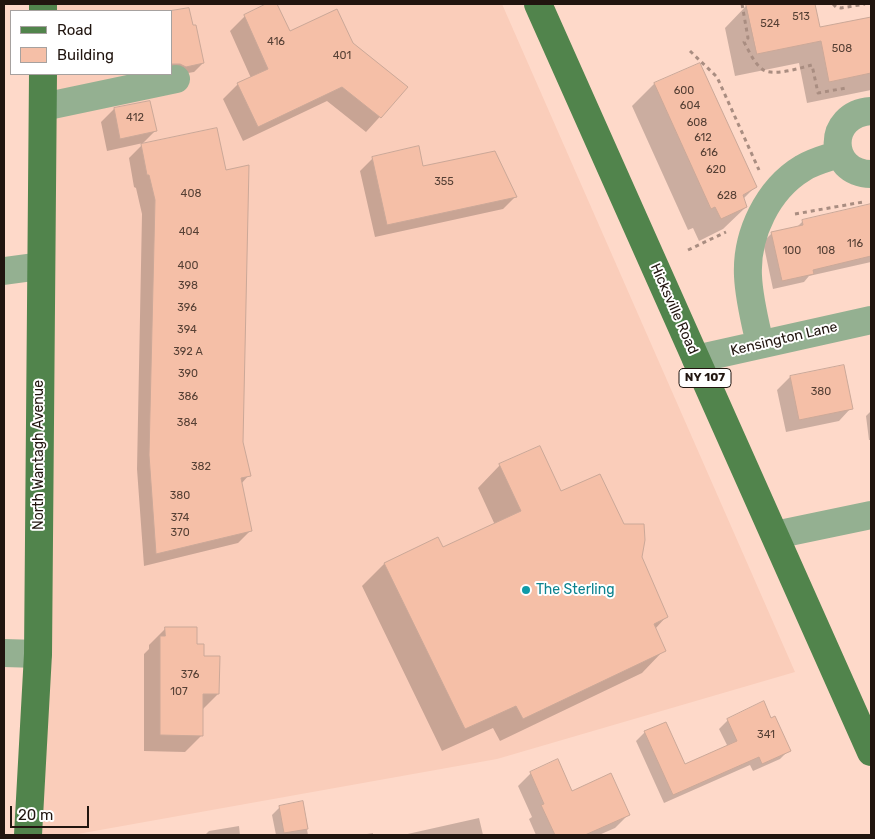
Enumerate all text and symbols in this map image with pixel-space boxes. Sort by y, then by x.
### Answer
legend [10,10,172,75]
house number: 513 [792,10,810,24]
house number: 524 [760,17,780,31]
text: Road [57,21,93,39]
house number: 416 [267,35,285,49]
house number: 508 [832,42,852,56]
text: Building [57,46,114,64]
house number: 401 [333,49,351,63]
house number: 600 [674,84,694,98]
house number: 604 [680,99,700,113]
house number: 412 [126,111,144,125]
house number: 608 [687,116,707,130]
house number: 612 [694,131,712,145]
house number: 616 [700,146,718,160]
house number: 620 [706,163,726,177]
house number: 355 [434,175,454,189]
house number: 408 [181,187,201,201]
house number: 628 [717,189,737,203]
house number: 404 [179,225,199,239]
house number: 116 [847,237,863,251]
house number: 100 [783,244,801,258]
house number: 108 [817,244,835,258]
house number: 400 [178,259,198,273]
street label: Hicksville Road [647,261,701,357]
house number: 398 [178,279,198,293]
house number: 396 [177,301,197,315]
street label: Kensington Lane [729,319,839,359]
house number: 394 [177,323,197,337]
house number: 392 A [173,345,203,359]
house number: 390 [178,367,198,381]
road number: NY 107 [679,368,731,388]
street label: North Wantagh Avenue [31,380,47,530]
house number: 380 [811,385,831,399]
house number: 386 [178,390,198,404]
house number: 384 [177,416,197,430]
house number: 382 [191,460,211,474]
house number: 380 [170,489,190,503]
house number: 374 [171,511,189,525]
house number: 370 [170,526,190,540]
place label: The Sterling [536,582,615,598]
marker: The Sterling [520,584,532,596]
house number: 376 [181,668,199,682]
house number: 107 [170,685,188,699]
house number: 341 [757,728,775,742]
scale bar [12,796,91,828]
text: 20 m [18,806,53,824]

